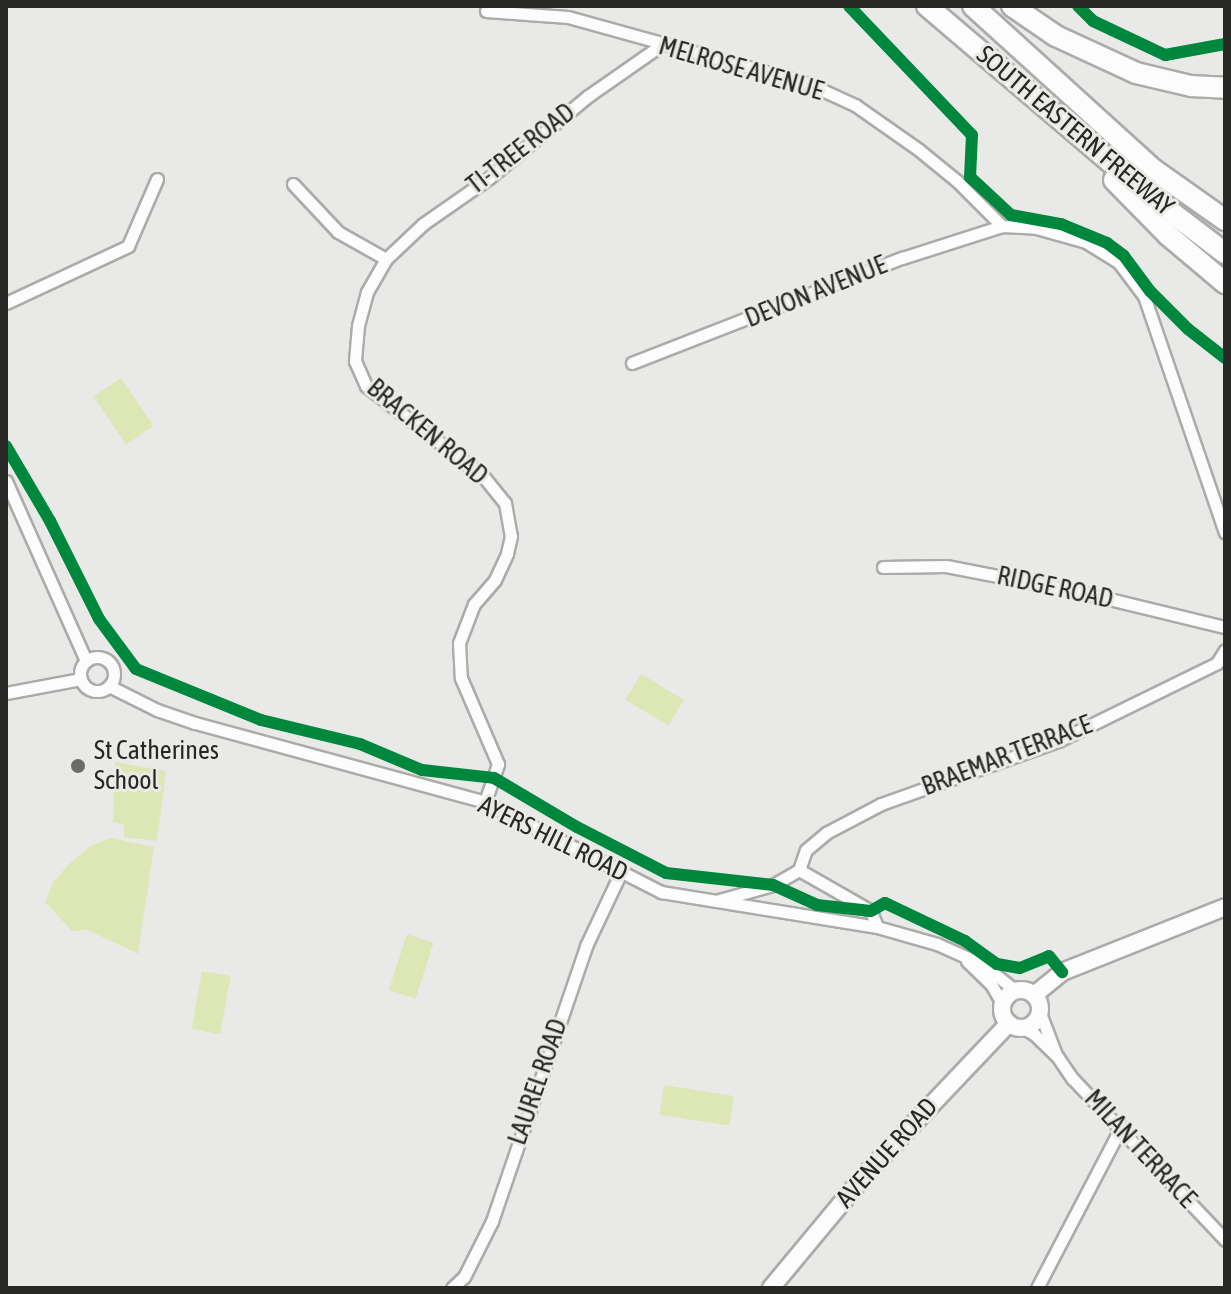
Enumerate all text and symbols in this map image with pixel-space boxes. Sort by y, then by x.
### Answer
street label: MELROSE AVENUE [655,31,827,107]
street label: SOUTH EASTERN FREEWAY [970,39,1180,223]
street label: TI-TREE ROAD [461,97,581,201]
street label: DEVON AVENUE [741,249,891,335]
street label: BRACKEN ROAD [360,373,494,491]
street label: RIDGE ROAD [994,560,1116,616]
street label: BRAEMAR TERRACE [917,709,1097,803]
place label: St Catherines School [94,735,219,796]
marker: St Catherines School [69,757,87,775]
street label: AYERS HILL ROAD [473,789,633,889]
street label: LAUREL ROAD [502,1015,574,1149]
street label: MILAN TERRACE [1078,1084,1202,1214]
street label: AVENUE ROAD [830,1092,944,1214]

